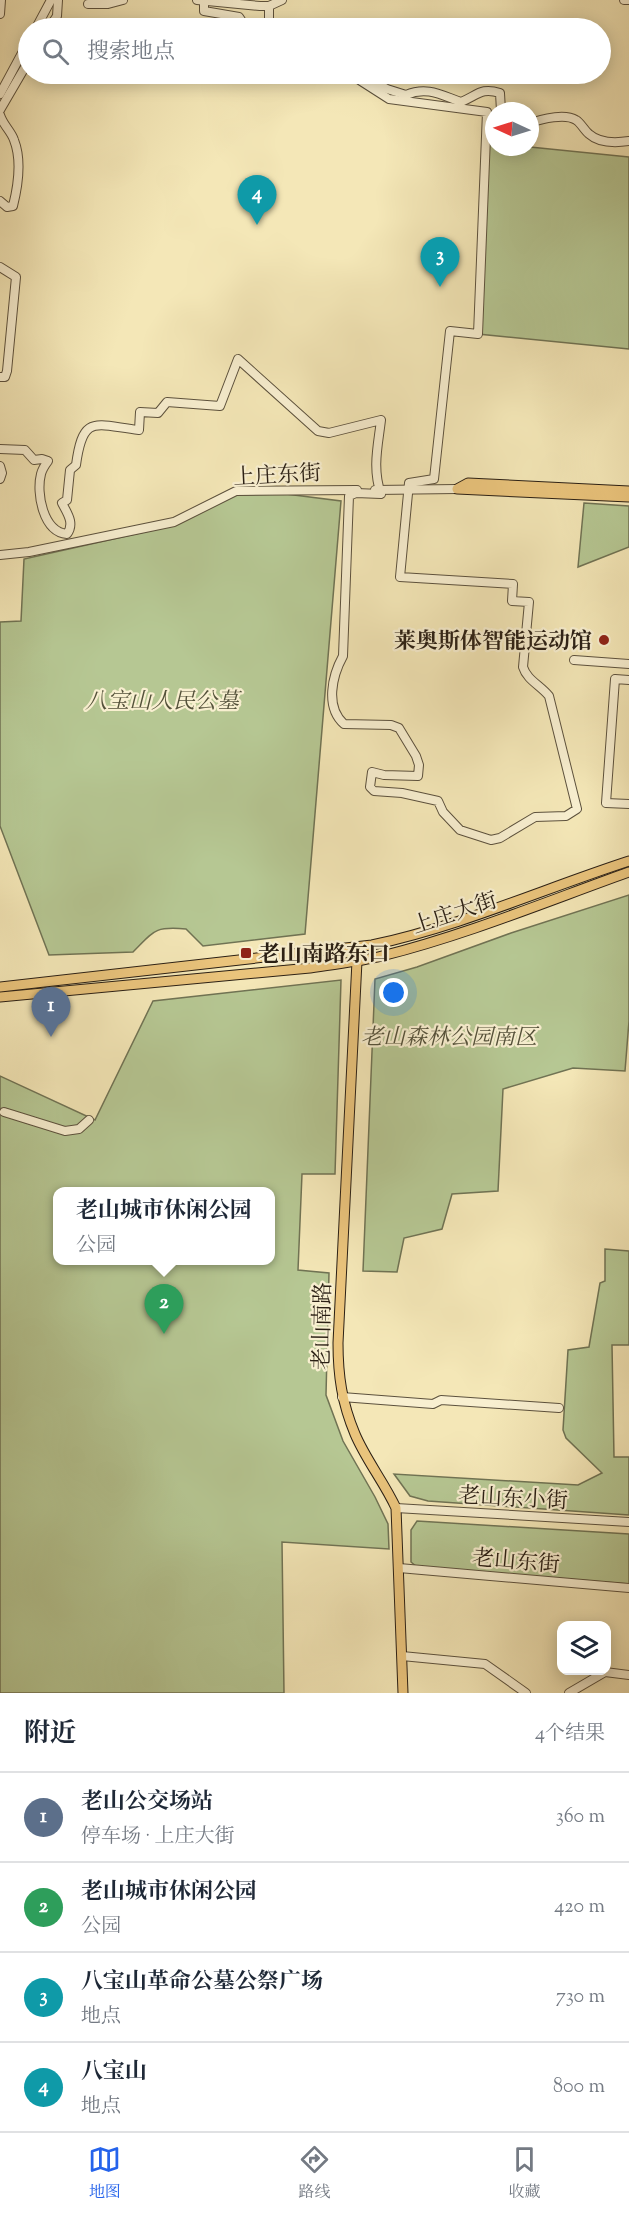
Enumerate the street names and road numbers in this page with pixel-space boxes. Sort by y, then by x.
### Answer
street label: 上庄东街 [232,459,322,495]
street label: 上庄大街 [408,886,502,944]
street label: 老山南路 [307,1282,341,1370]
street label: 老山东小街 [457,1481,569,1519]
street label: 老山东街 [471,1543,561,1583]

